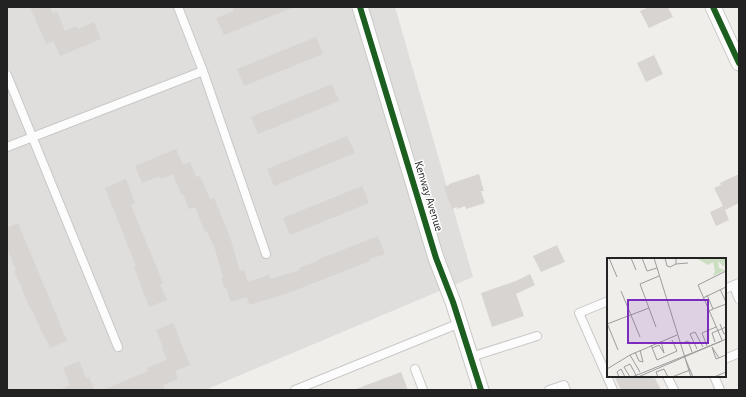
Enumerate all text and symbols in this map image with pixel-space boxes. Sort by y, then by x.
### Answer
street label: Kenway Avenue [412,159,445,233]
inset map [607,258,726,377]

